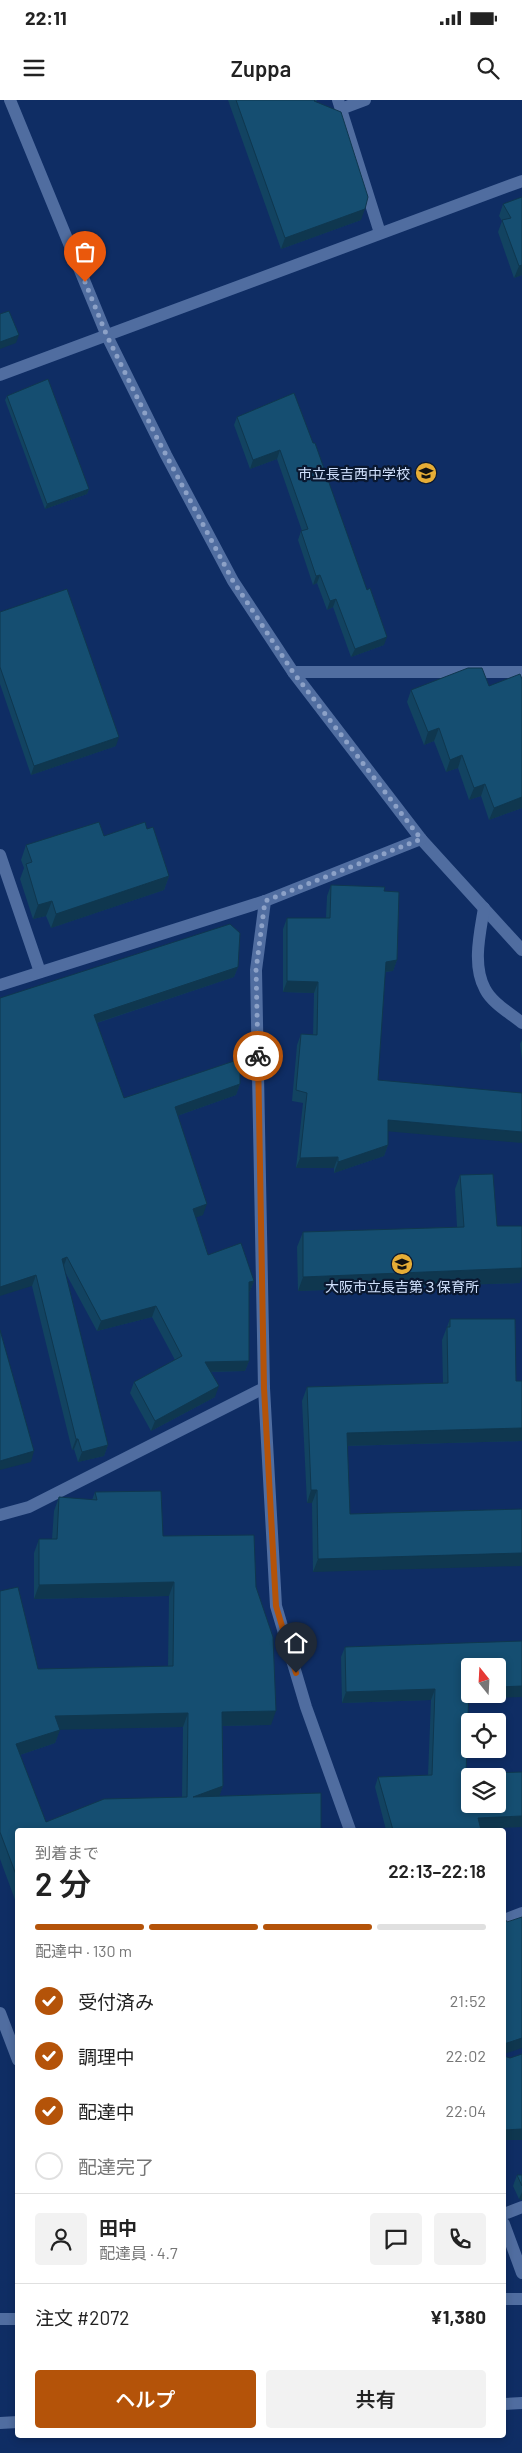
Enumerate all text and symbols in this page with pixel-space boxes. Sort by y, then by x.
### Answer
text: 22:11 [25,6,67,29]
icon: menu [20,54,48,82]
icon: search [474,54,502,82]
text: Zuppa [231,55,291,81]
pin [64,231,106,282]
icon: bag [71,238,99,266]
school or university icon: 市立長吉西中学校 [414,461,438,485]
place label: 市立長吉西中学校 [298,465,410,482]
courier [233,1031,283,1081]
icon: bike [244,1042,272,1070]
school or university icon: 大阪市立長吉第３保育所 [390,1252,414,1276]
place label: 大阪市立長吉第３保育所 [325,1278,479,1295]
pin [275,1622,317,1673]
icon: home [282,1629,310,1657]
north arrow [461,1658,506,1702]
map controls [461,1658,506,1813]
button: locate [461,1713,506,1758]
button: layers [461,1768,506,1813]
text: 到着まで [35,1843,99,1862]
text: 22:13–22:18 [388,1859,486,1882]
text: 2 分 [35,1864,91,1902]
text: 配達中 · 130 m [35,1941,132,1960]
icon: check [35,1987,63,2015]
text: 受付済み [78,1990,154,2013]
text: 21:52 [450,1991,486,2010]
icon: check [35,2042,63,2070]
text: 調理中 [78,2045,135,2068]
text: 22:02 [446,2046,486,2065]
icon: check [35,2097,63,2125]
text: 配達中 [78,2100,135,2123]
text: 22:04 [446,2101,486,2120]
text: 配達完了 [78,2155,154,2178]
button: person [35,2213,87,2265]
button: chat [370,2213,422,2265]
button: phone [434,2213,486,2265]
text: 田中 [99,2216,137,2239]
text: 配達員 · 4.7 [99,2243,178,2262]
text: ¥1,380 [430,2305,486,2328]
text: 注文 #2072 [35,2306,129,2329]
button: ヘルプ [35,2370,256,2428]
button: 共有 [266,2370,486,2428]

